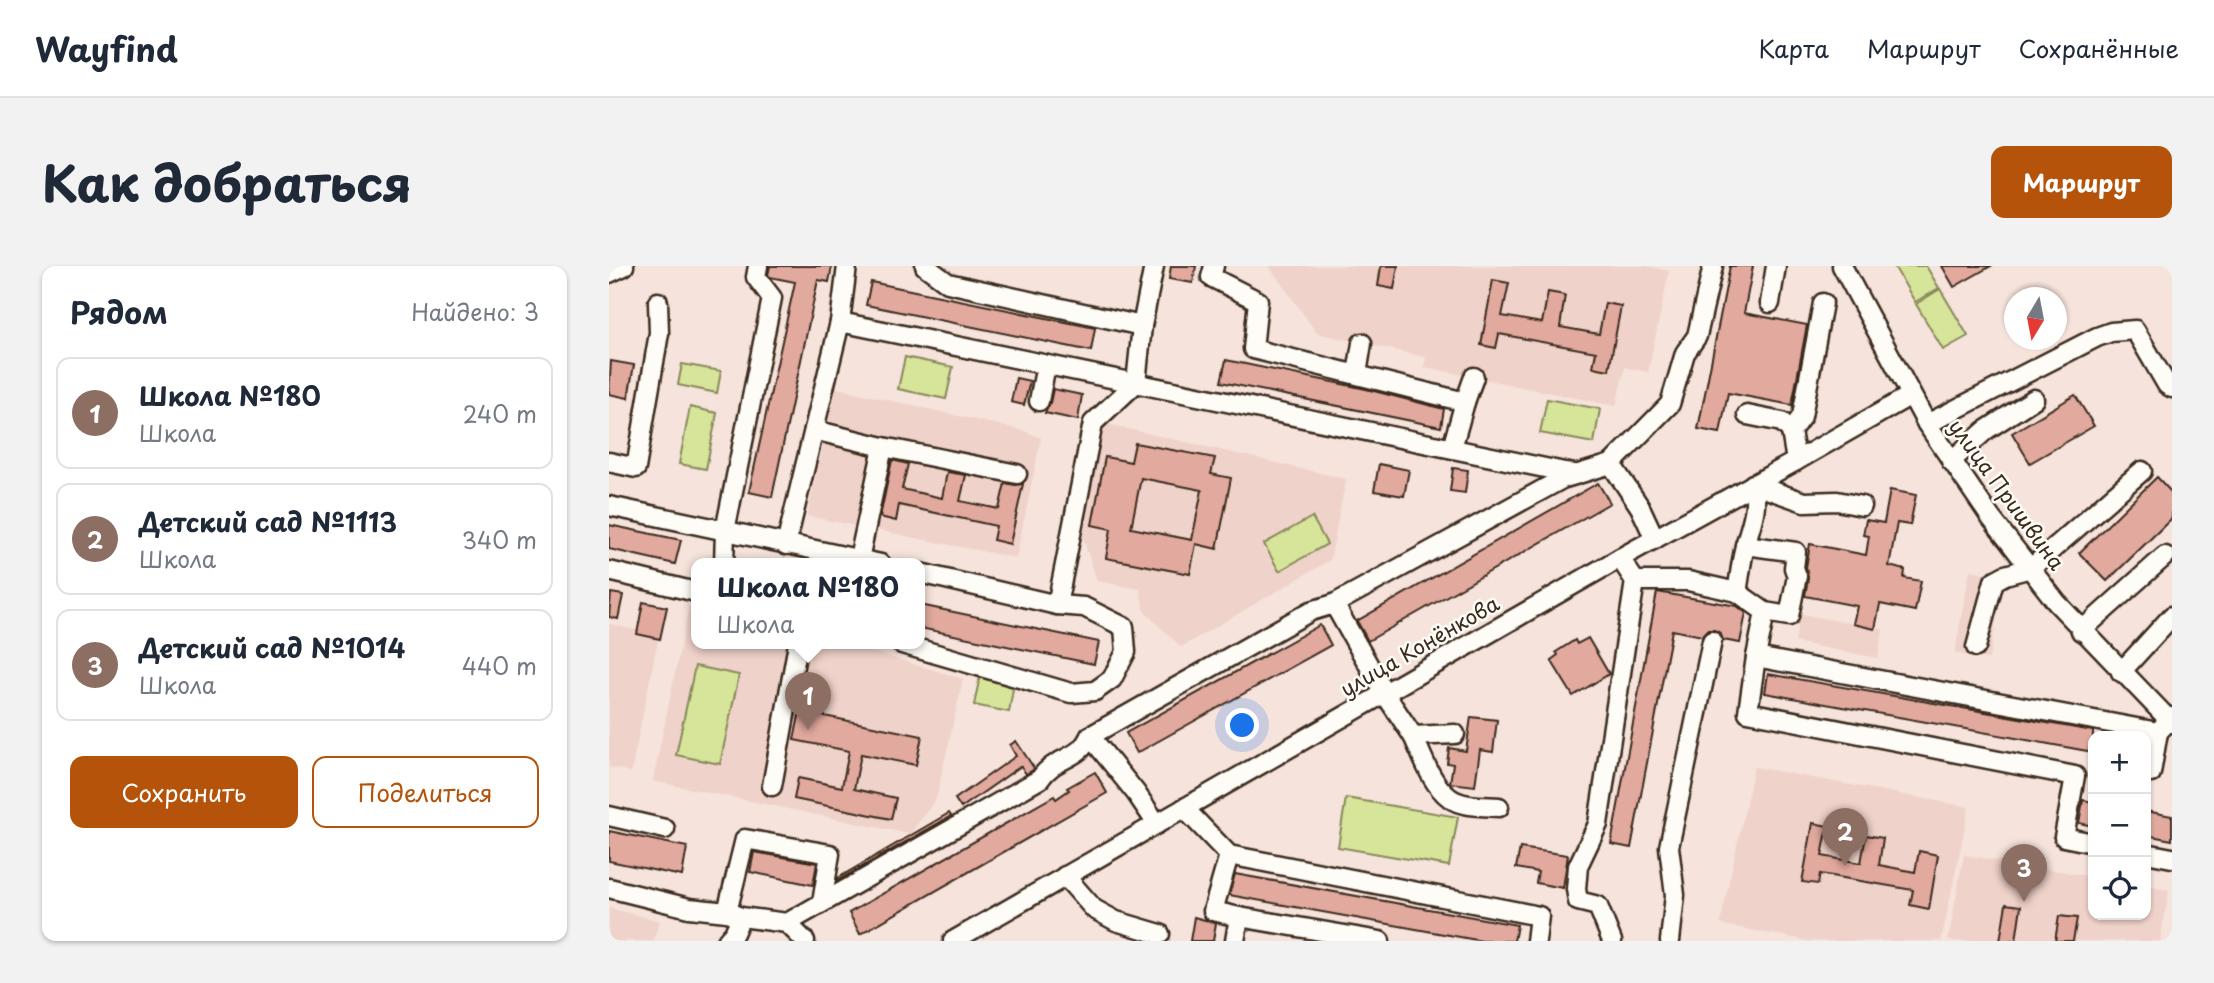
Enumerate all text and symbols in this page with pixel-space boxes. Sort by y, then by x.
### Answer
text: Wayfind [35,23,178,73]
text: Карта [1758,30,1829,66]
text: Маршрут [1867,30,1981,66]
text: Сохранённые [2019,30,2179,66]
text: Как добраться [42,145,412,219]
button: Маршрут [1991,146,2172,218]
north arrow [2004,287,2067,350]
text: Рядом [70,289,168,334]
text: Найдено: 3 [411,294,539,329]
text: Школа №180 [139,376,321,415]
text: 1 [90,396,101,431]
text: 240 m [463,396,537,431]
street label: улица Пришвина [1942,412,2074,577]
text: Школа [139,415,216,450]
text: Детский сад №1113 [139,502,397,541]
text: 2 [87,522,103,557]
text: 340 m [462,522,537,557]
text: Школа [139,541,216,576]
popup [691,558,925,649]
text: Школа №180 [717,567,899,606]
street label: улица Конёнкова [1333,587,1505,704]
text: Школа [717,606,794,641]
text: Детский сад №1014 [139,628,405,667]
text: 3 [87,648,103,683]
text: 440 m [462,648,537,683]
text: Школа [139,667,216,702]
pin: 1 [785,672,831,730]
your location [1225,708,1259,742]
map controls [2088,731,2151,920]
button: + [2088,731,2151,794]
button: Сохранить [70,756,298,828]
button: Поделиться [312,756,539,828]
button: − [2088,794,2151,857]
pin: 2 [1822,808,1868,866]
pin: 3 [2001,844,2047,902]
button: locate [2088,857,2151,920]

